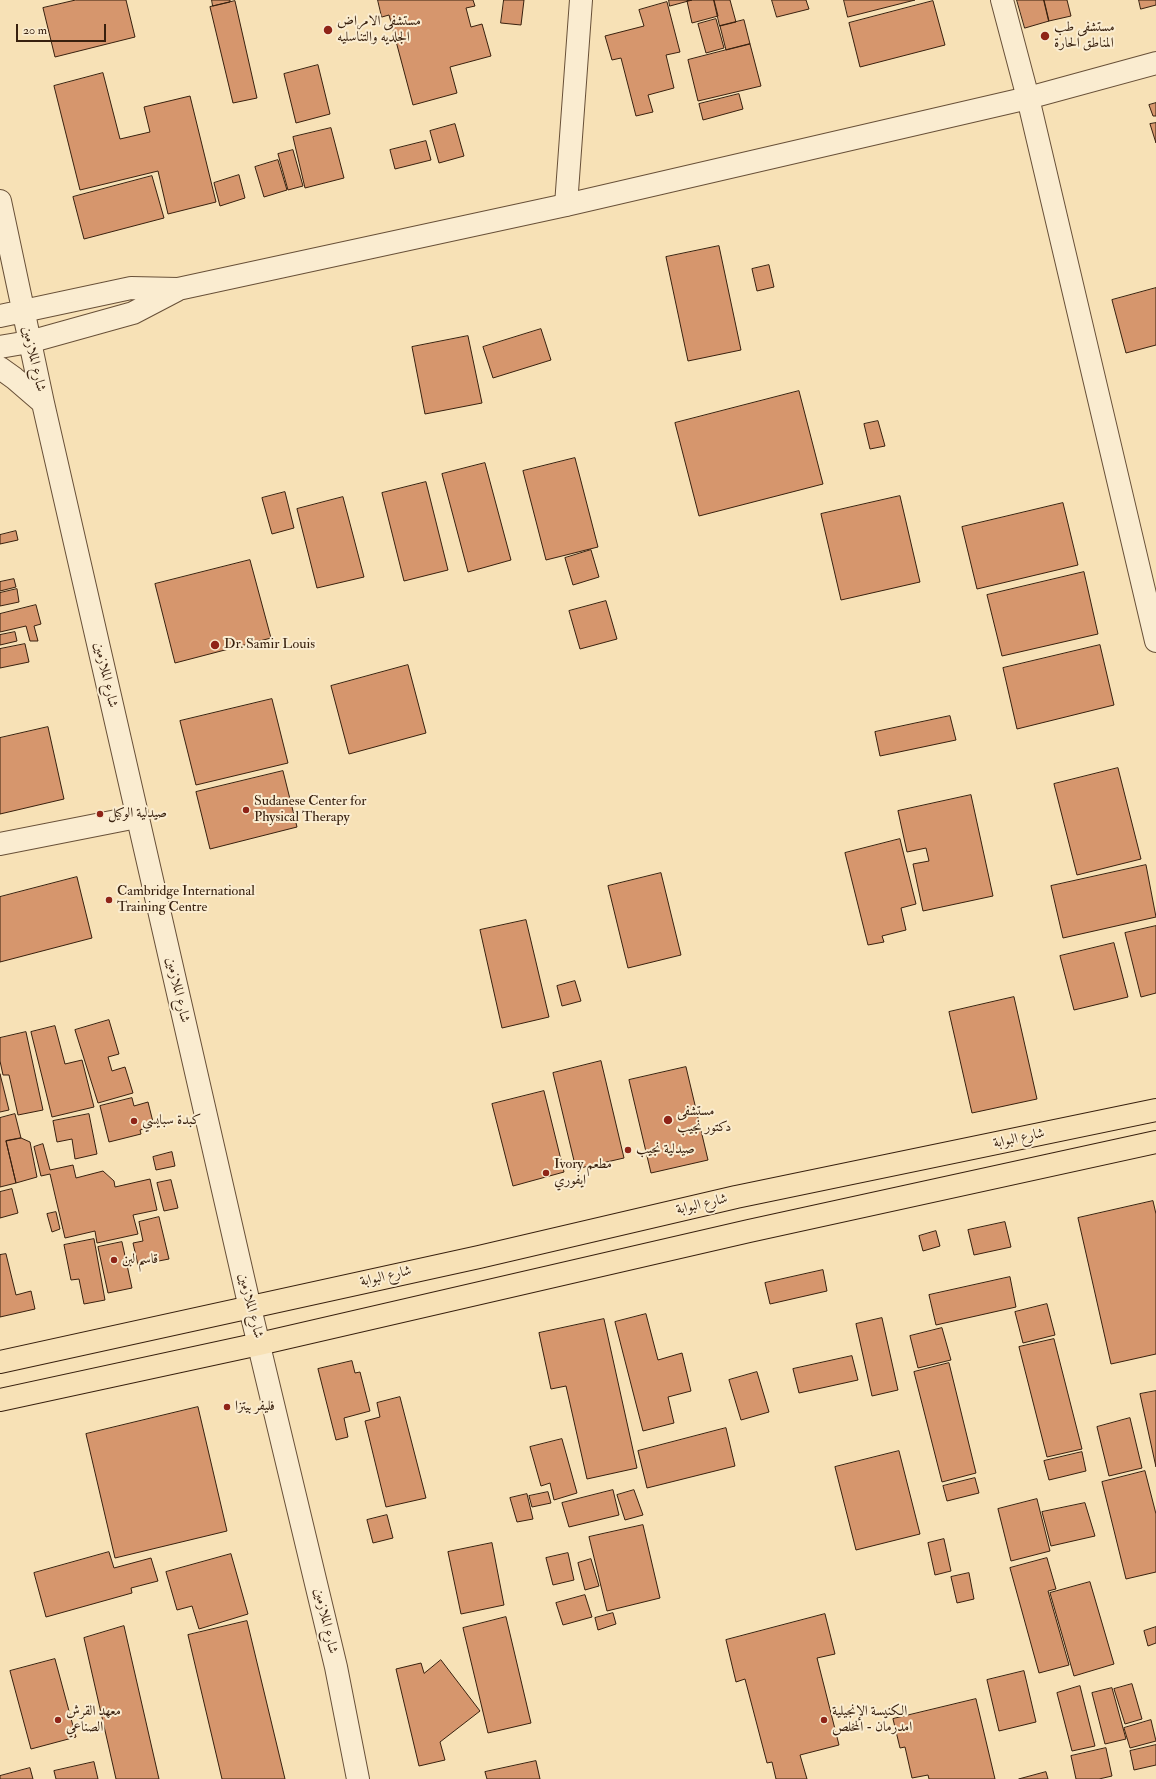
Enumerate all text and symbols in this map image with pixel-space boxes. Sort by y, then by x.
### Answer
place label: مستشفى الامراض الجلديه والتناسليه [337,14,421,46]
scale bar [18,16,108,42]
place label: مستشفى طب المناطق الحارة [1054,20,1115,52]
text: 20 m [23,23,47,38]
marker: مستشفى الامراض الجلديه والتناسليه [322,24,334,36]
marker: مستشفى طب المناطق الحارة [1039,30,1051,42]
street label: شارع الملازمين [17,325,49,393]
place label: Dr. Samir Louis [224,637,315,653]
marker: Dr. Samir Louis [209,639,221,651]
street label: شارع الملازمين [89,641,121,709]
place label: Sudanese Center for Physical Therapy [254,794,366,826]
marker: Sudanese Center for Physical Therapy [241,805,251,815]
place label: صيدلية الوكيل [108,806,167,822]
marker: صيدلية الوكيل [95,809,105,819]
place label: Cambridge International Training Centre [117,884,255,916]
marker: Cambridge International Training Centre [104,895,114,905]
street label: شارع الملازمين [161,956,193,1024]
place label: مستشفى دكتور نجيب [677,1104,731,1136]
place label: كبدة سبايسي [142,1113,201,1129]
marker: مستشفى دكتور نجيب [662,1114,674,1126]
marker: كبدة سبايسي [129,1116,139,1126]
street label: شارع البوابة [992,1125,1046,1153]
place label: صيدلية نجيب [636,1142,695,1158]
marker: صيدلية نجيب [623,1145,633,1155]
place label: Ivory مطعم ايفوري [554,1157,612,1190]
marker: Ivory مطعم ايفوري [541,1168,551,1178]
street label: شارع البوابة [675,1191,729,1219]
place label: قاسم لبن [122,1252,158,1268]
marker: قاسم لبن [109,1255,119,1265]
street label: شارع البوابة [359,1263,413,1291]
street label: شارع الملازمين [234,1272,266,1340]
place label: فليفر بيتزا [235,1399,275,1415]
marker: فليفر بيتزا [222,1402,232,1412]
street label: شارع الملازمين [309,1587,341,1655]
place label: معهد القرش الصناعي [66,1704,121,1736]
place label: الكنيسة الإنجيلية امدرمان - المخلص [832,1704,912,1736]
marker: معهد القرش الصناعي [53,1715,63,1725]
marker: الكنيسة الإنجيلية امدرمان - المخلص [819,1715,829,1725]

